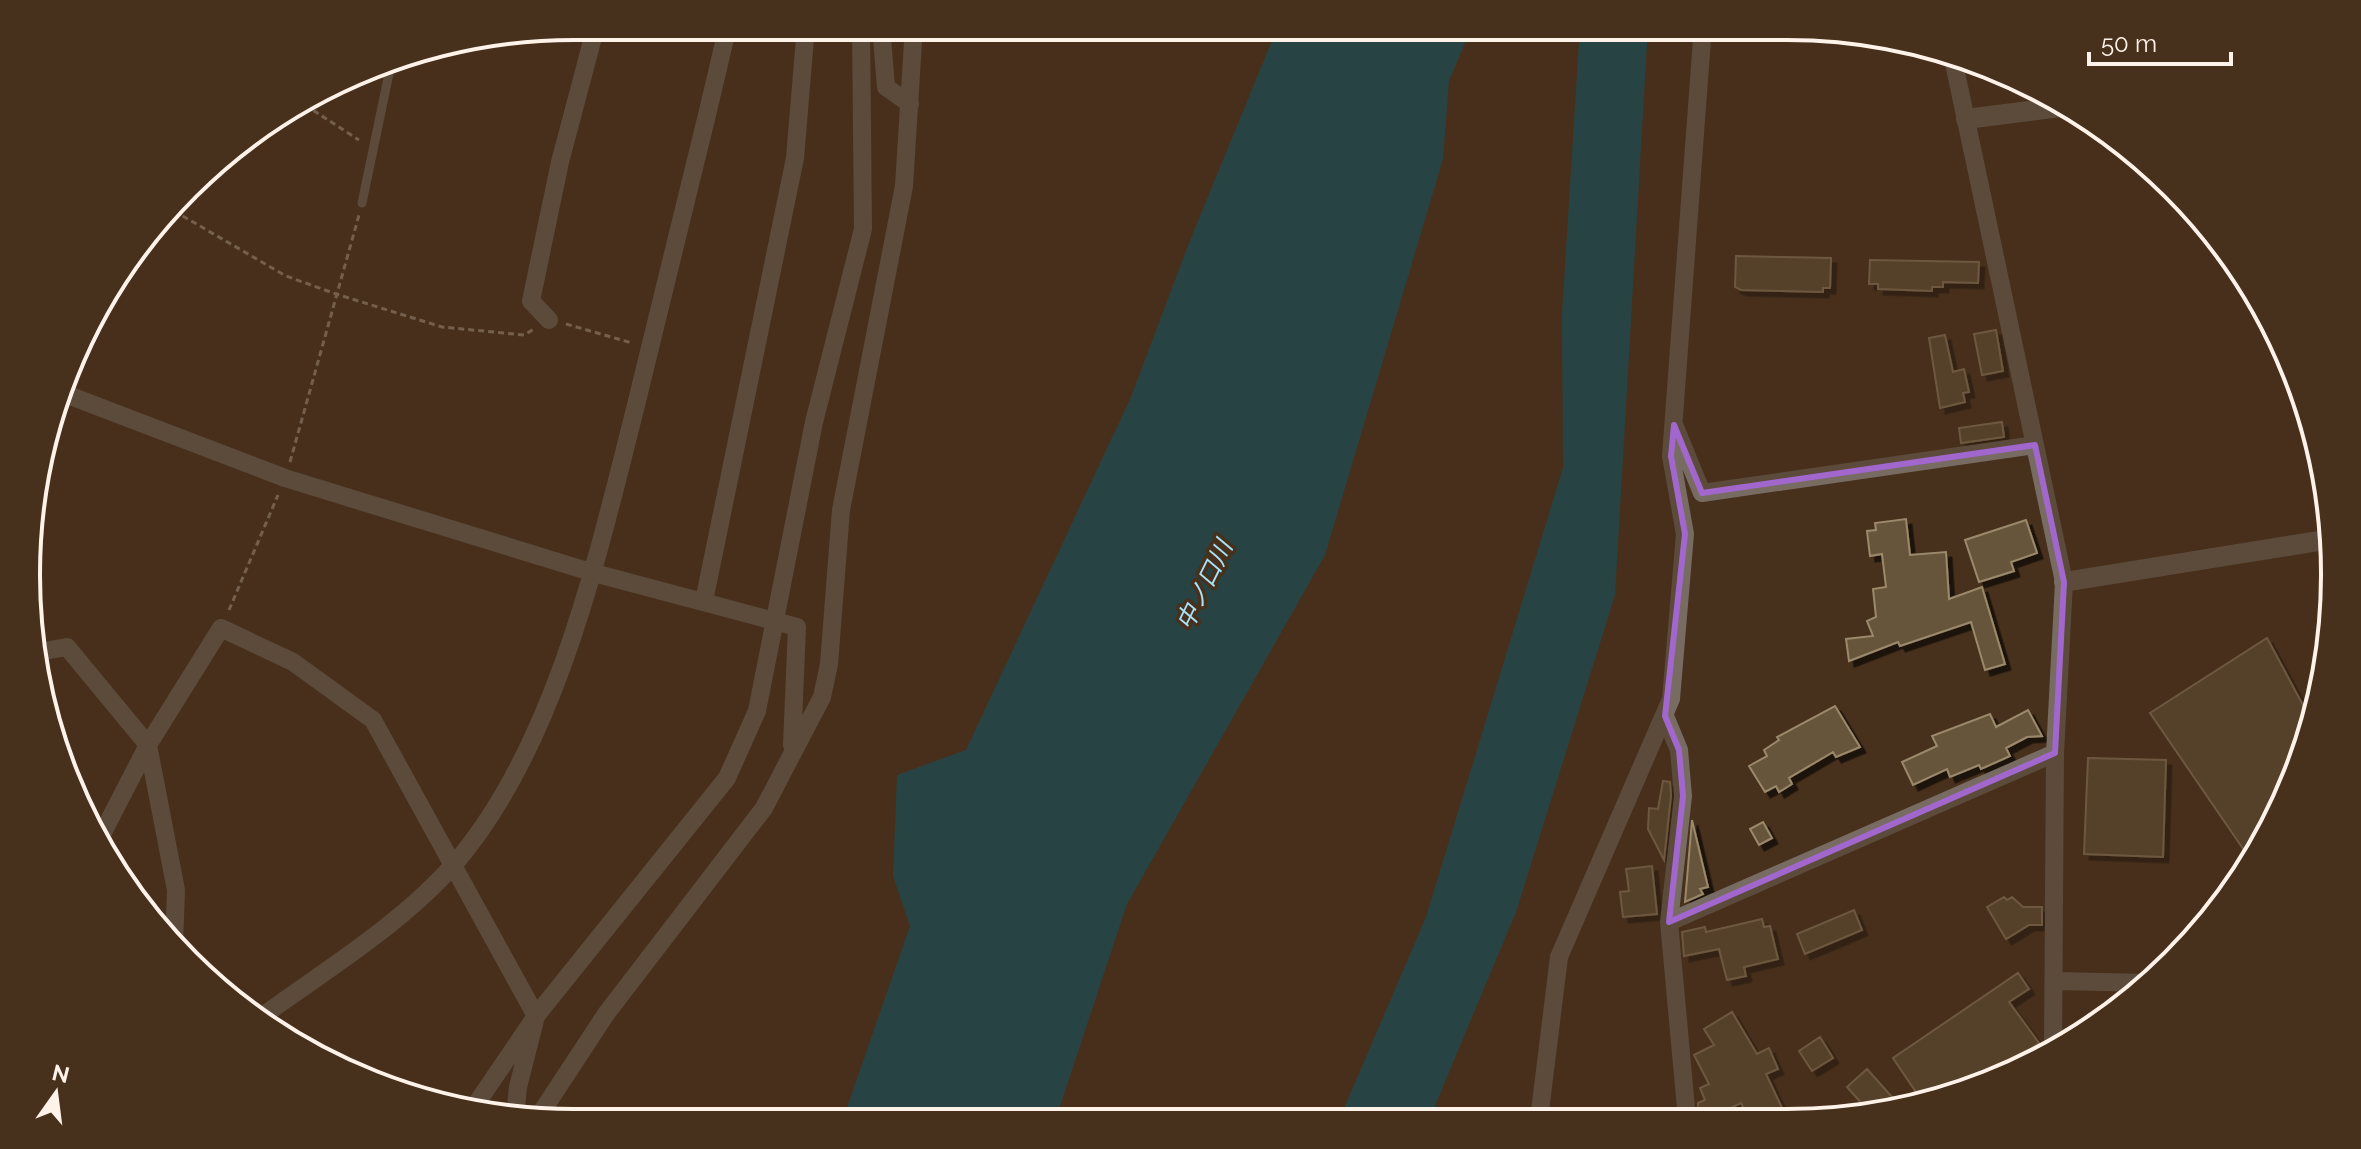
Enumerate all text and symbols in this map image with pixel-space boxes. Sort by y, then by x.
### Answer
scale bar [2089,16,2231,66]
text: 50 m [2101,29,2157,58]
water label: 中ノ口川 [1170,533,1239,634]
north arrow [16,1053,96,1133]
text: N [50,1059,72,1088]

